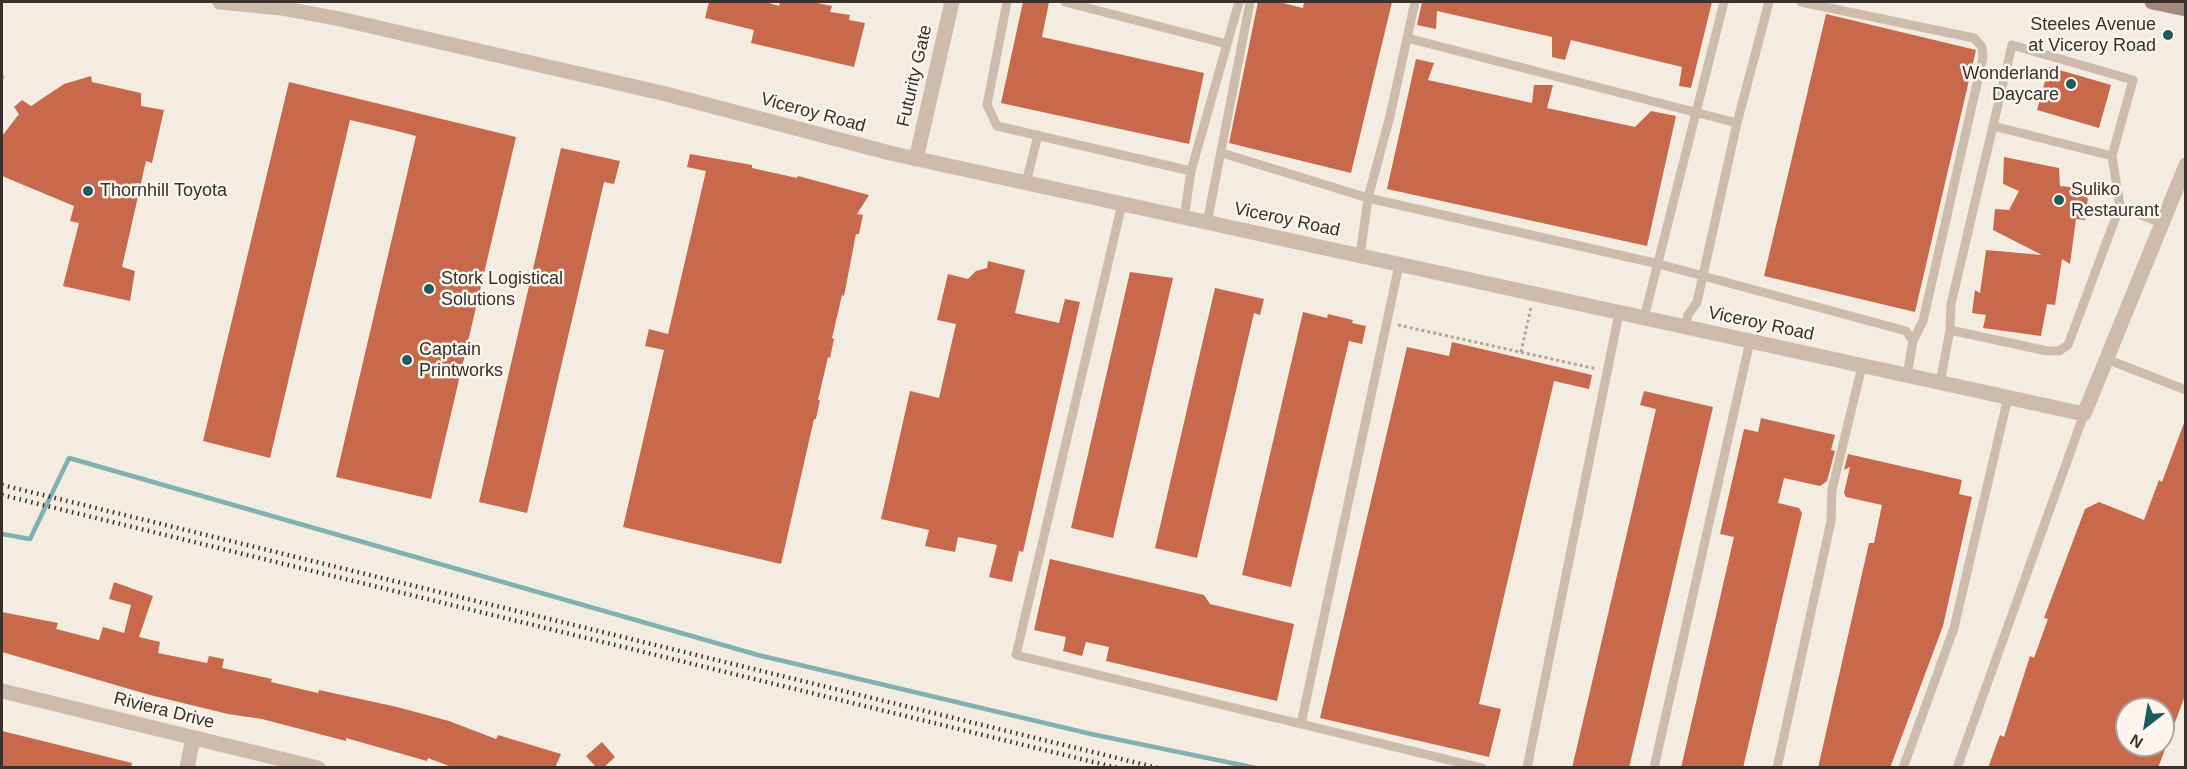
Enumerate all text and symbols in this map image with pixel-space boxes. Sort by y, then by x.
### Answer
place label: Steeles Avenue at Viceroy Road [2028,14,2156,57]
street label: Futurity Gate [893,23,937,129]
marker: Steeles Avenue at Viceroy Road [2161,28,2175,42]
place label: Wonderland Daycare [1962,63,2059,106]
marker: Wonderland Daycare [2064,77,2078,91]
street label: Viceroy Road [758,89,868,137]
place label: Suliko Restaurant [2071,179,2159,222]
place label: Thornhill Toyota [100,180,227,202]
marker: Thornhill Toyota [81,184,95,198]
marker: Suliko Restaurant [2052,193,2066,207]
street label: Viceroy Road [1232,198,1342,242]
place label: Stork Logistical Solutions [441,268,563,310]
marker: Stork Logistical Solutions [422,282,436,296]
street label: Viceroy Road [1706,302,1816,346]
place label: Captain Printworks [419,339,503,382]
marker: Captain Printworks [400,353,414,367]
street label: Riviera Drive [111,688,217,734]
north arrow [2115,697,2175,757]
text: N [2127,731,2146,751]

